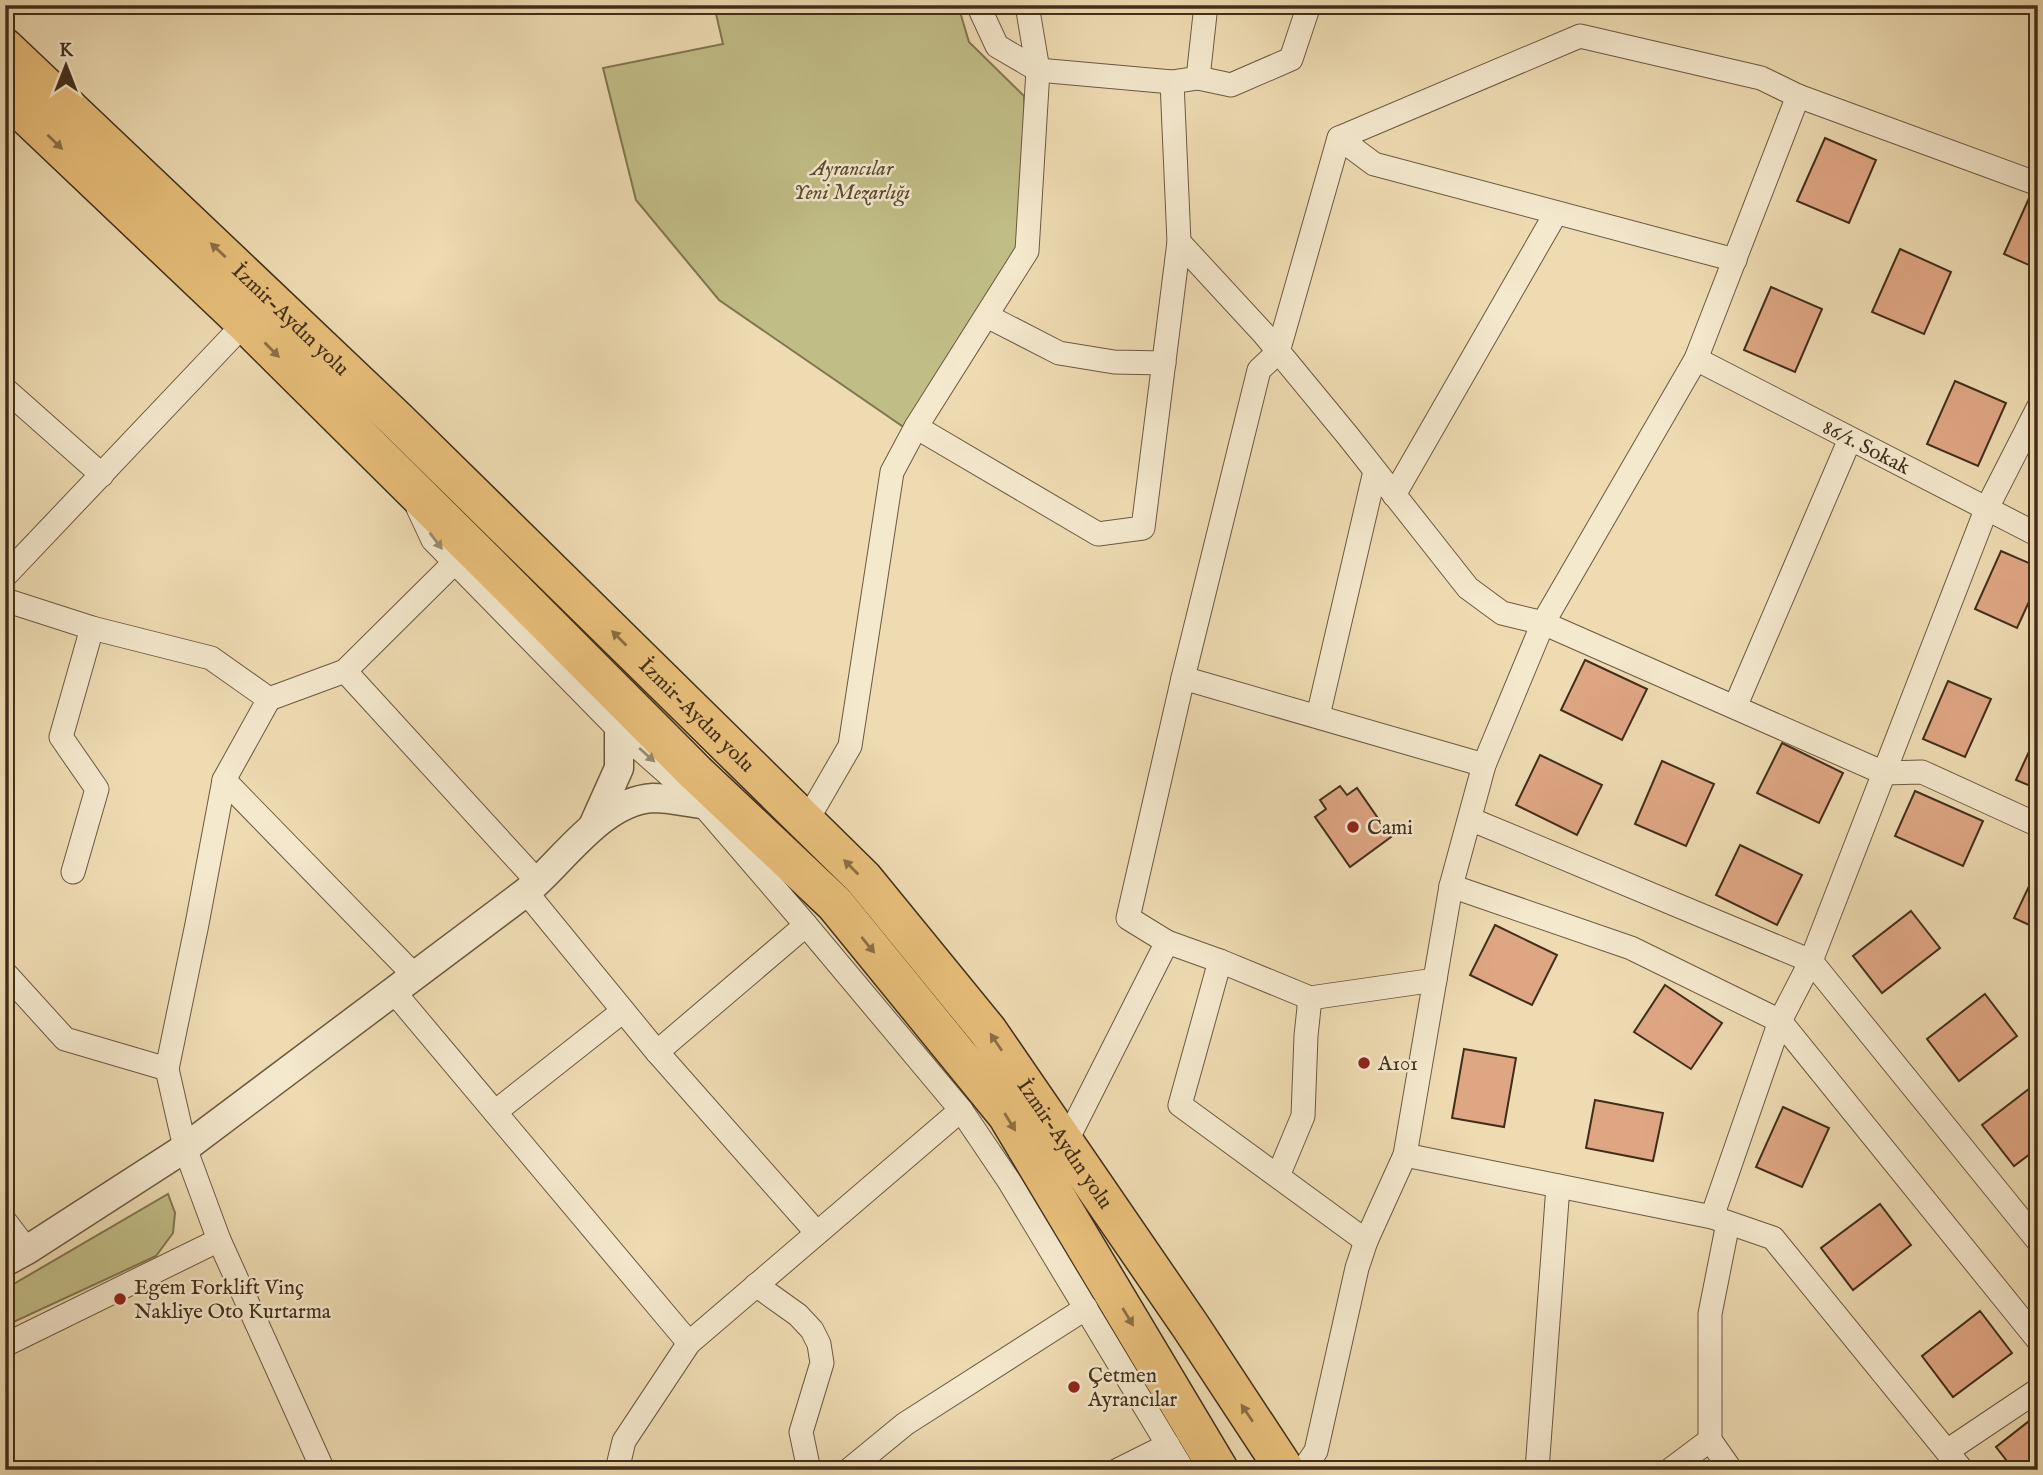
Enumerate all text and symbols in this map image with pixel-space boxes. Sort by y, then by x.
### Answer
north arrow [32,32,102,102]
text: K [59,39,74,63]
one-way arrow [46,134,63,150]
park label: Ayrancılar Yeni Mezarlığı [794,156,910,207]
one-way arrow [210,242,227,258]
street label: İzmir-Aydın yolu [225,258,354,383]
one-way arrow [263,342,280,358]
street label: 86/1. Sokak [1818,414,1915,482]
one-way arrow [429,531,444,549]
one-way arrow [611,630,628,647]
street label: İzmir-Aydın yolu [632,653,760,779]
one-way arrow [638,747,655,763]
place label: Cami [1367,815,1413,842]
marker: Cami [1345,819,1361,835]
one-way arrow [843,859,860,875]
one-way arrow [860,936,875,953]
one-way arrow [989,1033,1003,1051]
place label: A101 [1377,1051,1418,1078]
marker: A101 [1356,1055,1372,1071]
street label: İzmir-Aydın yolu [1010,1074,1118,1215]
one-way arrow [1004,1112,1017,1132]
place label: Egem Forklift Vinç Nakliye Oto Kurtarma [134,1275,332,1326]
marker: Egem Forklift Vinç Nakliye Oto Kurtarma [112,1291,128,1307]
one-way arrow [1121,1308,1134,1327]
place label: Çetmen Ayrancılar [1087,1363,1177,1414]
marker: Çetmen Ayrancılar [1066,1379,1082,1395]
one-way arrow [1241,1403,1254,1423]

